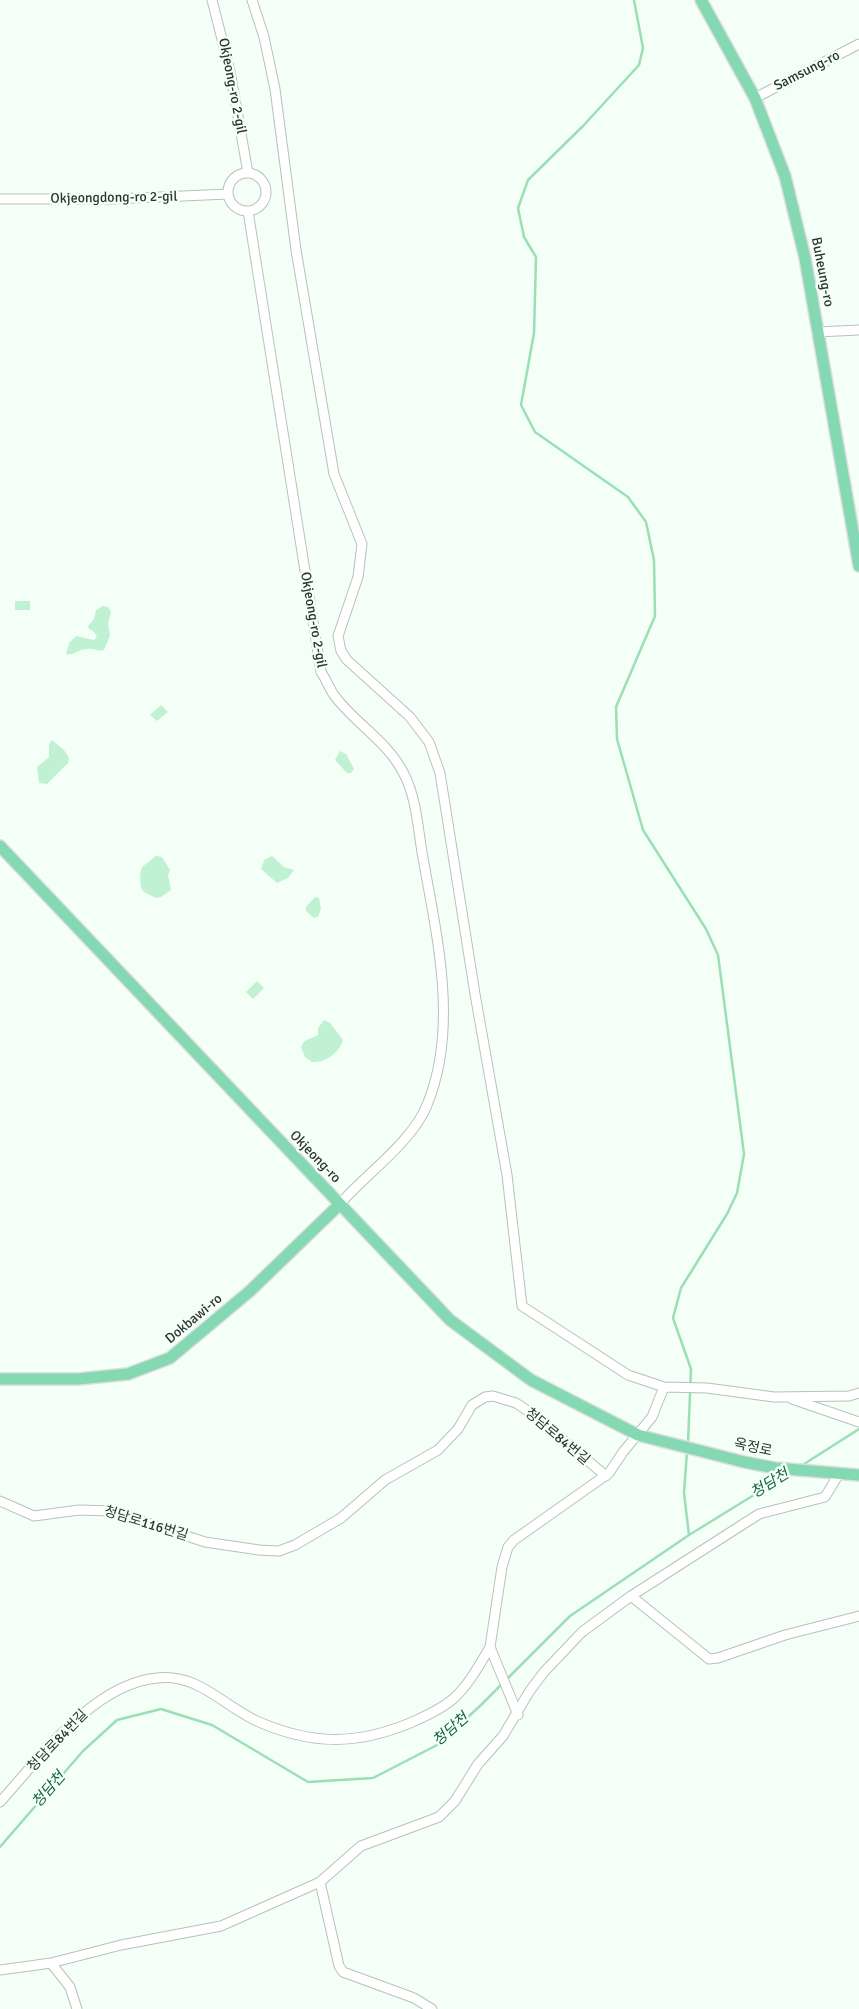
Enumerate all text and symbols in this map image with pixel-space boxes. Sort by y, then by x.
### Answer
street label: Okjeong-ro 2-gil [214,37,250,135]
street label: Samsung-ro [771,47,843,95]
street label: Okjeongdong-ro 2-gil [50,188,178,208]
street label: Buheung-ro [807,236,837,308]
street label: Okjeong-ro 2-gil [296,571,330,669]
street label: Okjeong-ro [286,1127,344,1187]
street label: Dokbawi-ro [162,1290,226,1348]
street label: 청담로84번길 [521,1405,593,1469]
street label: 옥정로 [732,1436,774,1460]
water label: 청담천 [748,1465,792,1503]
street label: 청담로116번길 [102,1503,190,1545]
street label: 청담로84번길 [24,1707,92,1775]
water label: 청담천 [429,1710,473,1750]
water label: 청담천 [29,1768,69,1812]

